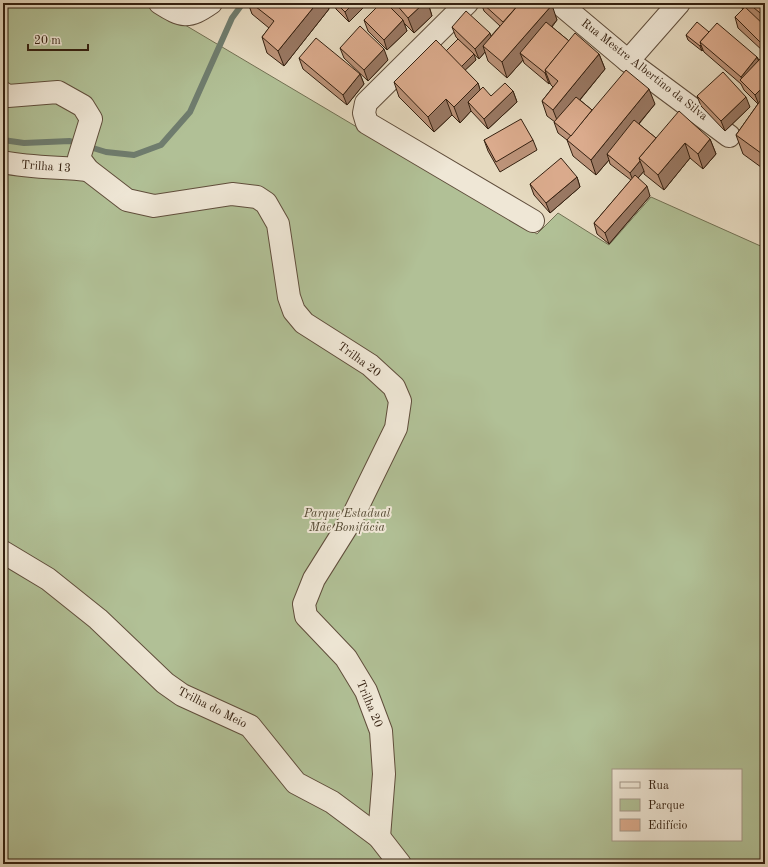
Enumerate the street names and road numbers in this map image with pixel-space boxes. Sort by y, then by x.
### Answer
street label: Rua Mestre Albertino da Silva [579,17,709,123]
street label: Trilha 13 [21,159,71,175]
street label: Trilha 20 [335,341,383,379]
street label: Trilha 20 [354,679,384,729]
street label: Trilha do Meio [175,685,249,731]

